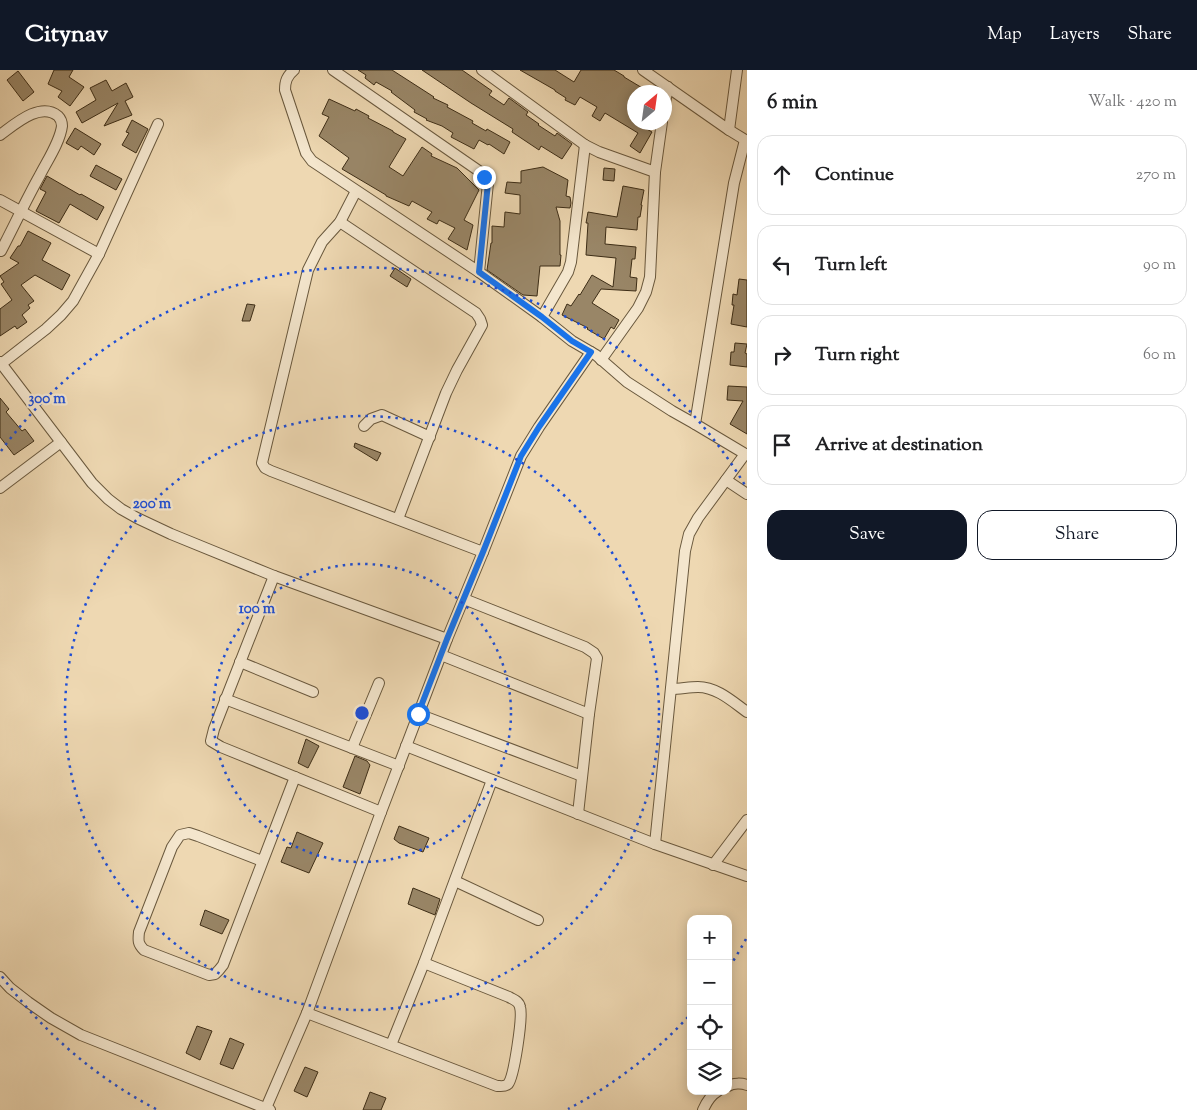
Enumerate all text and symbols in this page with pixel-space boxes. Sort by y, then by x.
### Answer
text: Citynav [25,18,108,52]
text: Map [987,22,1022,48]
text: Layers [1050,22,1100,48]
text: Share [1128,22,1172,48]
north arrow [627,85,672,130]
text: 6 min [767,88,818,118]
text: Walk · 420 m [1088,91,1177,114]
icon: ahead [768,161,796,189]
text: Continue [815,162,894,189]
text: 270 m [1136,164,1176,187]
route end [473,166,496,189]
icon: left [768,251,796,279]
text: Turn left [815,252,887,279]
text: 90 m [1143,254,1176,277]
icon: right [768,341,796,369]
text: Turn right [815,342,899,369]
text: 60 m [1143,344,1176,367]
text: 300 m [28,389,66,410]
icon: arrive [768,431,796,459]
text: Arrive at destination [815,432,983,459]
text: 200 m [133,494,172,515]
button: Save [767,510,967,560]
button: Share [977,510,1177,560]
text: 100 m [239,599,276,620]
route start [407,703,430,726]
centre of rings [353,704,371,722]
map controls [687,915,732,1095]
button: + [687,915,732,960]
button: − [687,960,732,1005]
button: locate [687,1005,732,1050]
button: layers [687,1050,732,1095]

